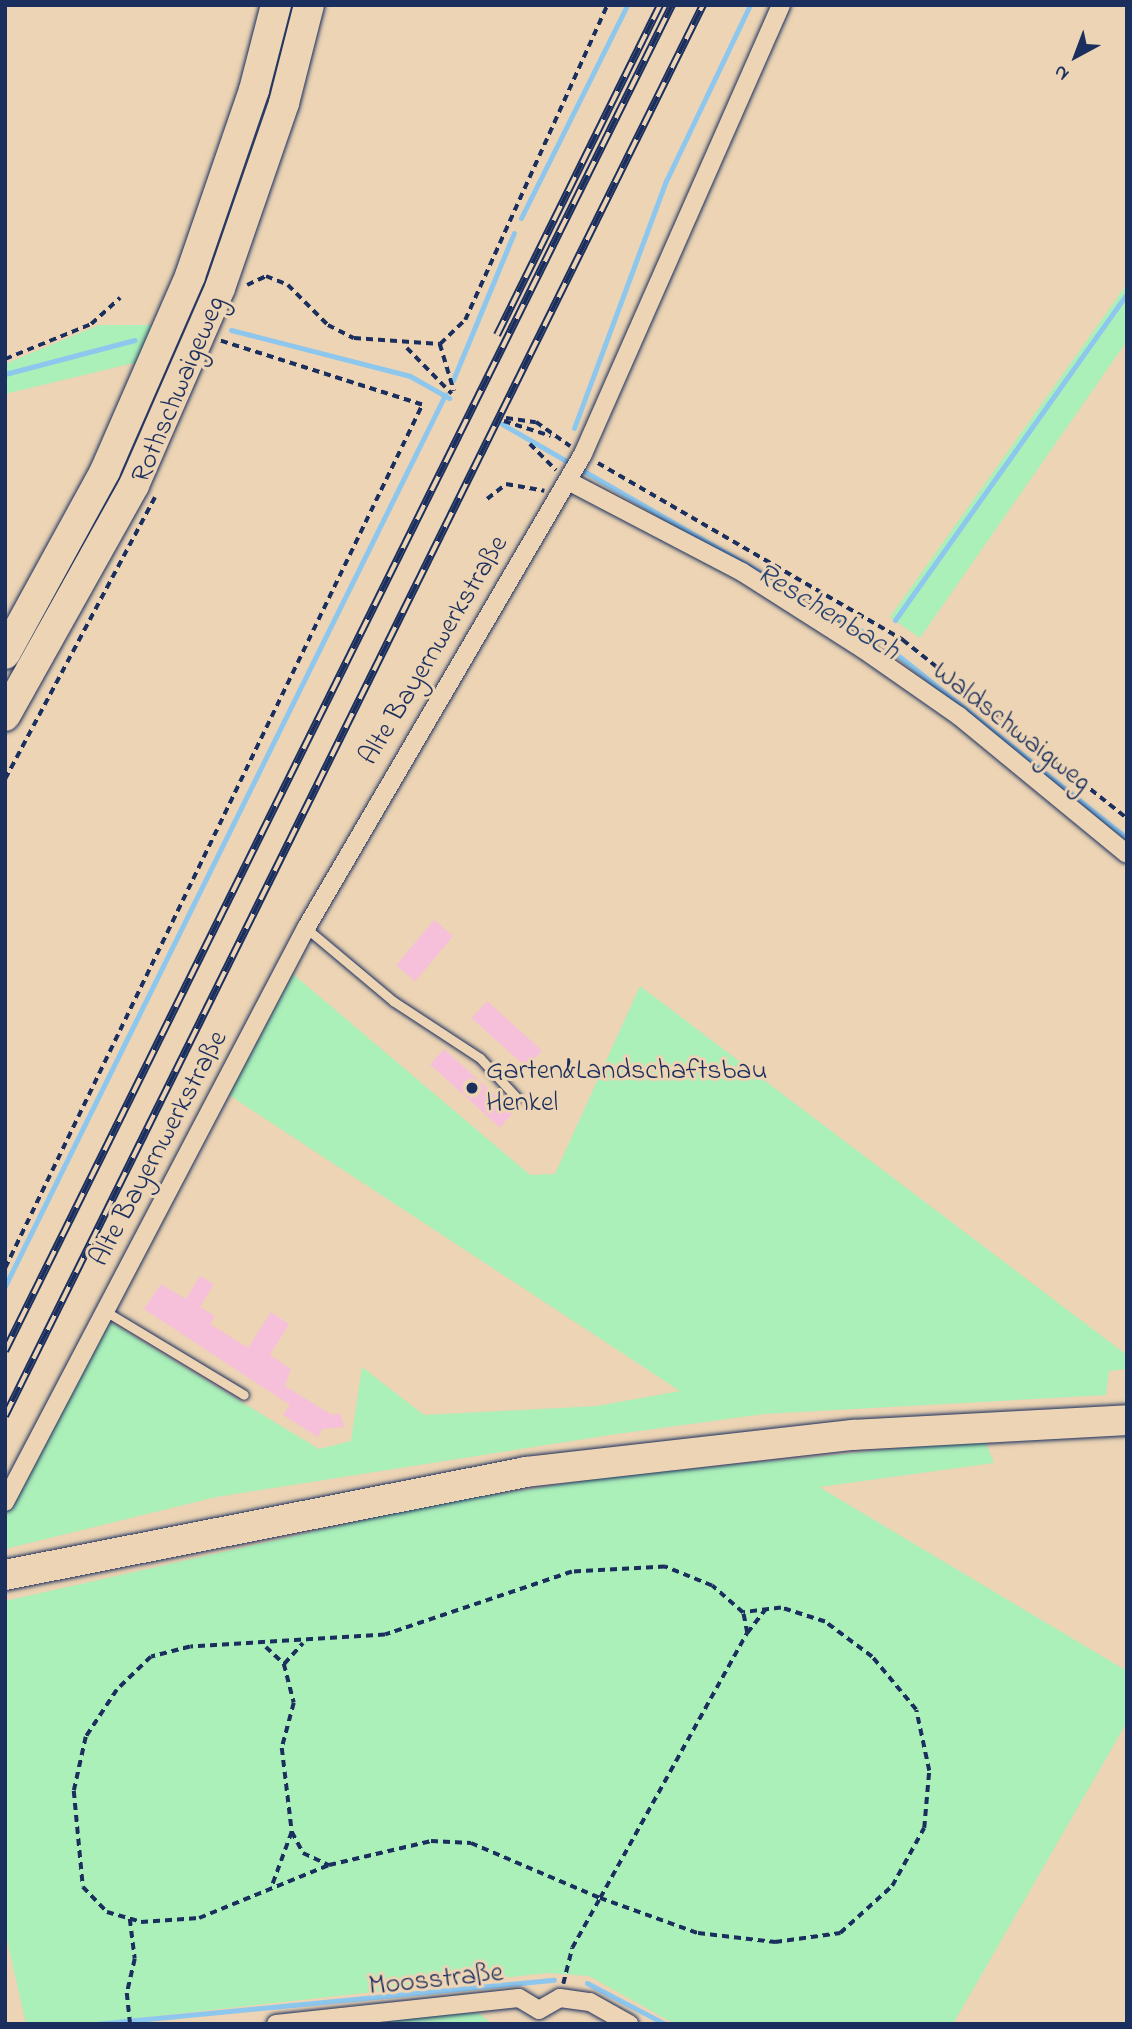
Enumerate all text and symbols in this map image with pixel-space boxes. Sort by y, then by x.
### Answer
north arrow [1041,21,1111,91]
text: N [1048,58,1076,87]
street label: Rothschwaigeweg [125,291,235,489]
street label: Alte Bayernwerkstraße [353,530,517,772]
water label: Reschenbach [749,556,905,670]
street label: Waldschwaigweg [925,656,1097,800]
street label: Alte Bayernwerkstraße [84,1025,236,1273]
place label: Garten&Landschaftsbau Henkel [486,1055,767,1121]
marker: Garten&Landschaftsbau Henkel [464,1080,480,1096]
street label: Moosstraße [367,1957,505,2005]

